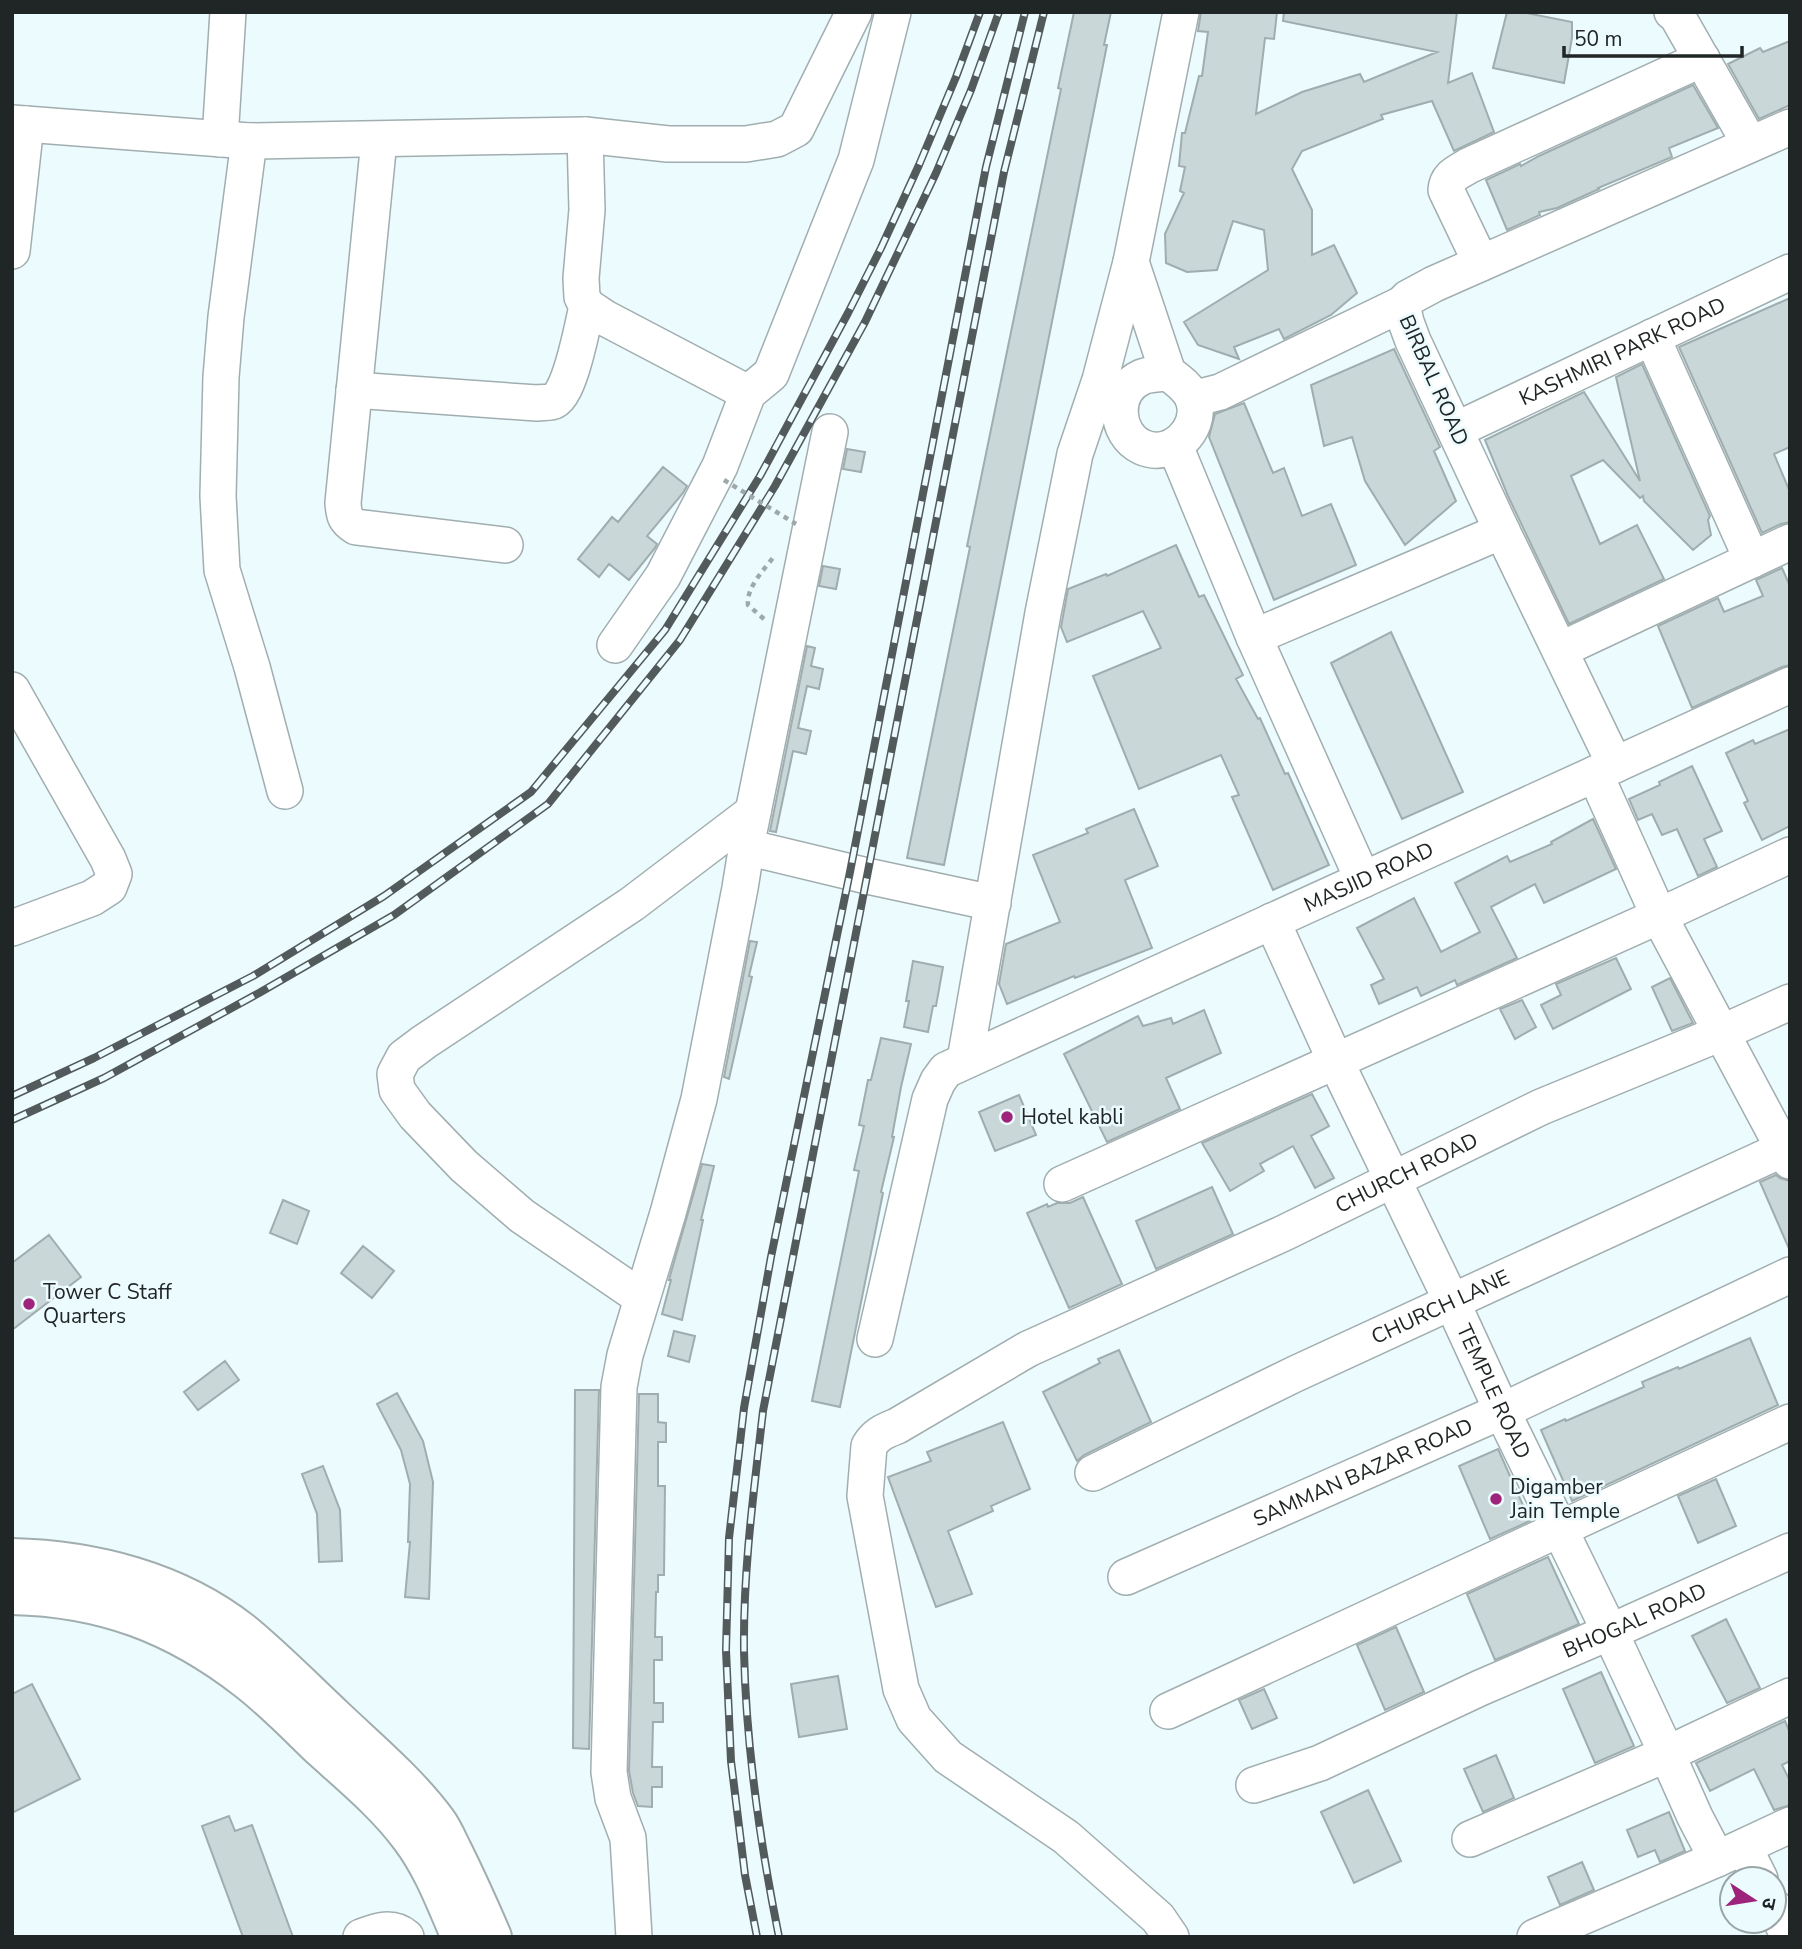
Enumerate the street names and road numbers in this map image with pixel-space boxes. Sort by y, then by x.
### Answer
street label: KASHMIRI PARK ROAD [1515,290,1730,412]
street label: BIRBAL ROAD [1393,310,1475,450]
street label: MASJID ROAD [1299,835,1438,919]
street label: CHURCH ROAD [1331,1126,1483,1220]
street label: CHURCH LANE [1367,1263,1514,1351]
street label: TEMPLE ROAD [1450,1319,1537,1464]
street label: SAMMAN BAZAR ROAD [1249,1412,1477,1533]
street label: BHOGAL ROAD [1559,1576,1711,1665]

